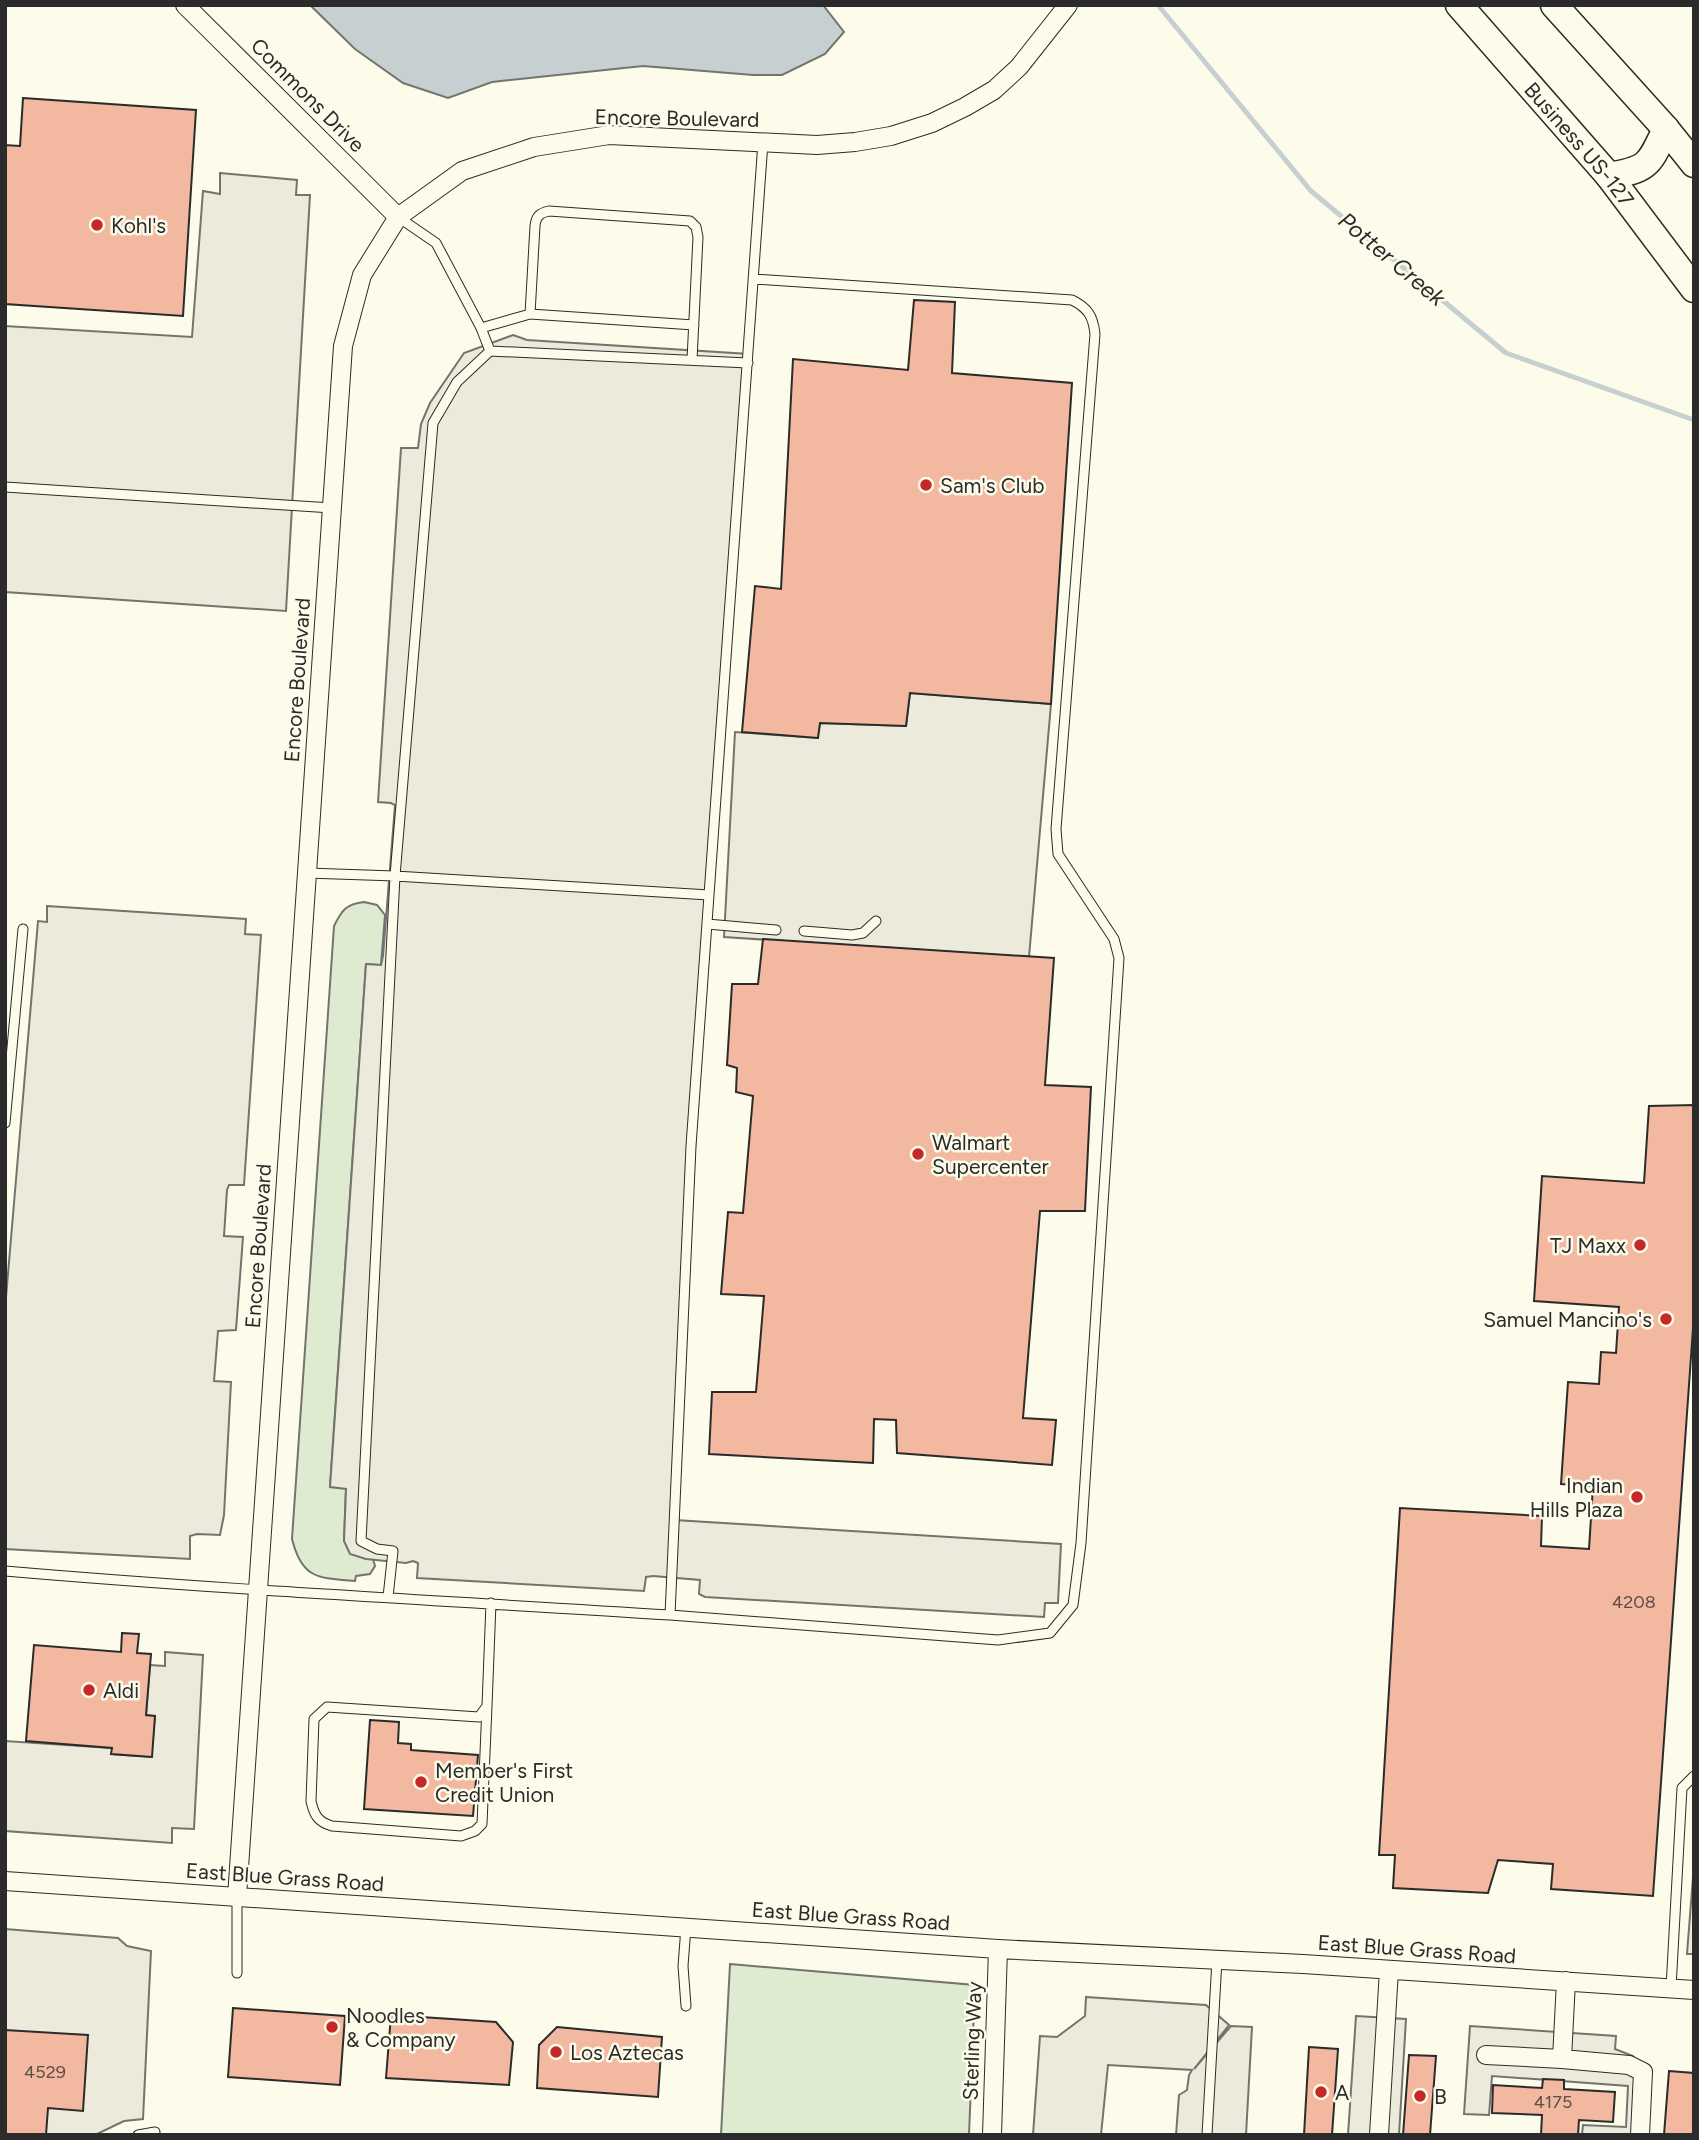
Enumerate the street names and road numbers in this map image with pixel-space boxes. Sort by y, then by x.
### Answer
street label: Commons Drive [246,33,370,157]
street label: Business US-127 [1520,77,1640,211]
street label: Encore Boulevard [594,104,760,132]
street label: Encore Boulevard [279,597,315,763]
street label: Encore Boulevard [240,1163,276,1329]
street label: East Blue Grass Road [185,1858,385,1896]
street label: East Blue Grass Road [751,1897,951,1935]
street label: East Blue Grass Road [1317,1930,1517,1968]
street label: Sterling Way [957,1981,987,2101]

